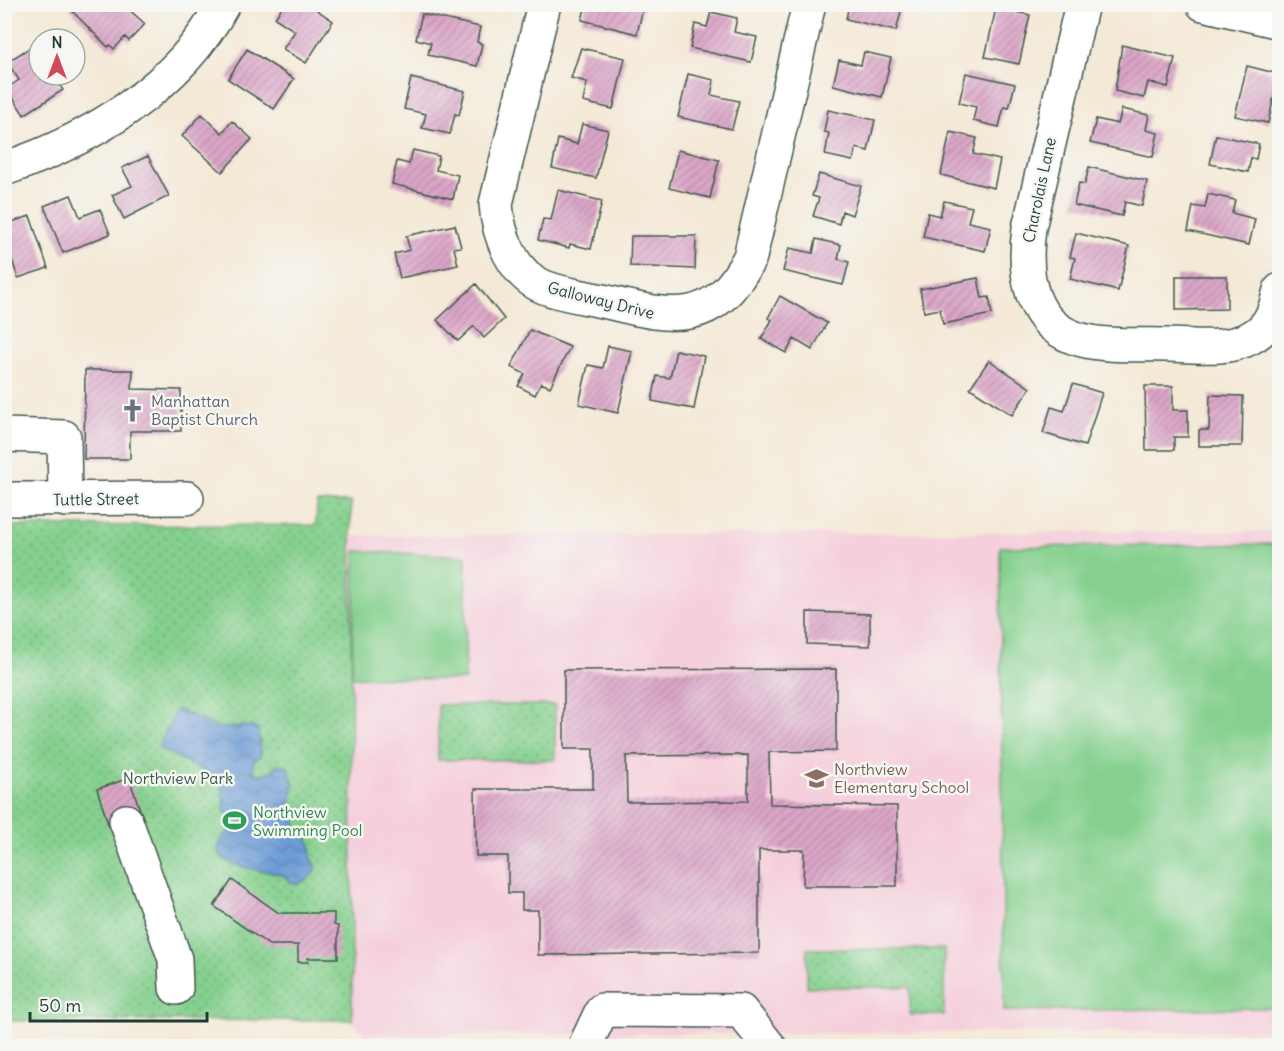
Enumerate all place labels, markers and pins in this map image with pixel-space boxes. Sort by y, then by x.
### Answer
place label: Manhattan Baptist Church [151,391,258,429]
church icon: Manhattan Baptist Church [120,397,146,423]
place label: Northview Elementary School [834,759,969,797]
school or university icon: Northview Elementary School [803,765,829,791]
place label: Northview Swimming Pool [253,802,362,840]
sports icon: Northview Swimming Pool [222,808,248,834]

